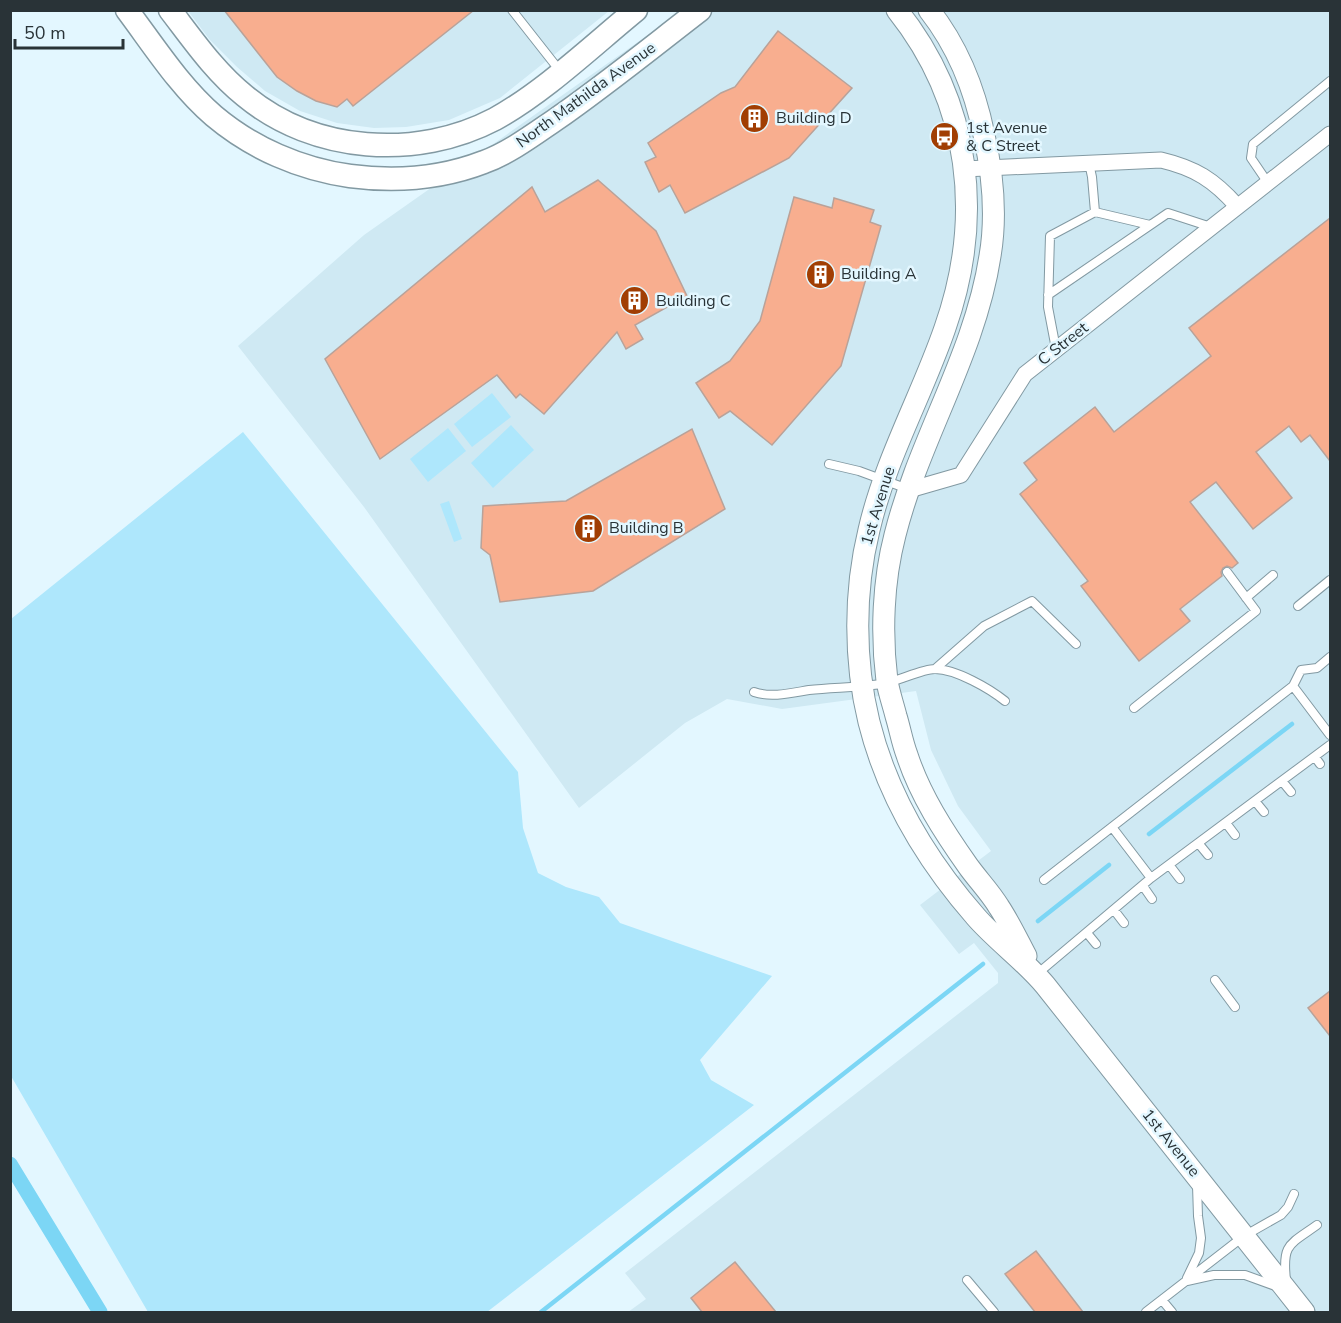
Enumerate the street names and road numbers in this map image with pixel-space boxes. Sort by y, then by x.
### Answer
street label: North Mathilda Avenue [512,37,660,153]
street label: C Street [1033,317,1093,371]
street label: 1st Avenue [856,464,900,548]
street label: 1st Avenue [1137,1104,1205,1182]

